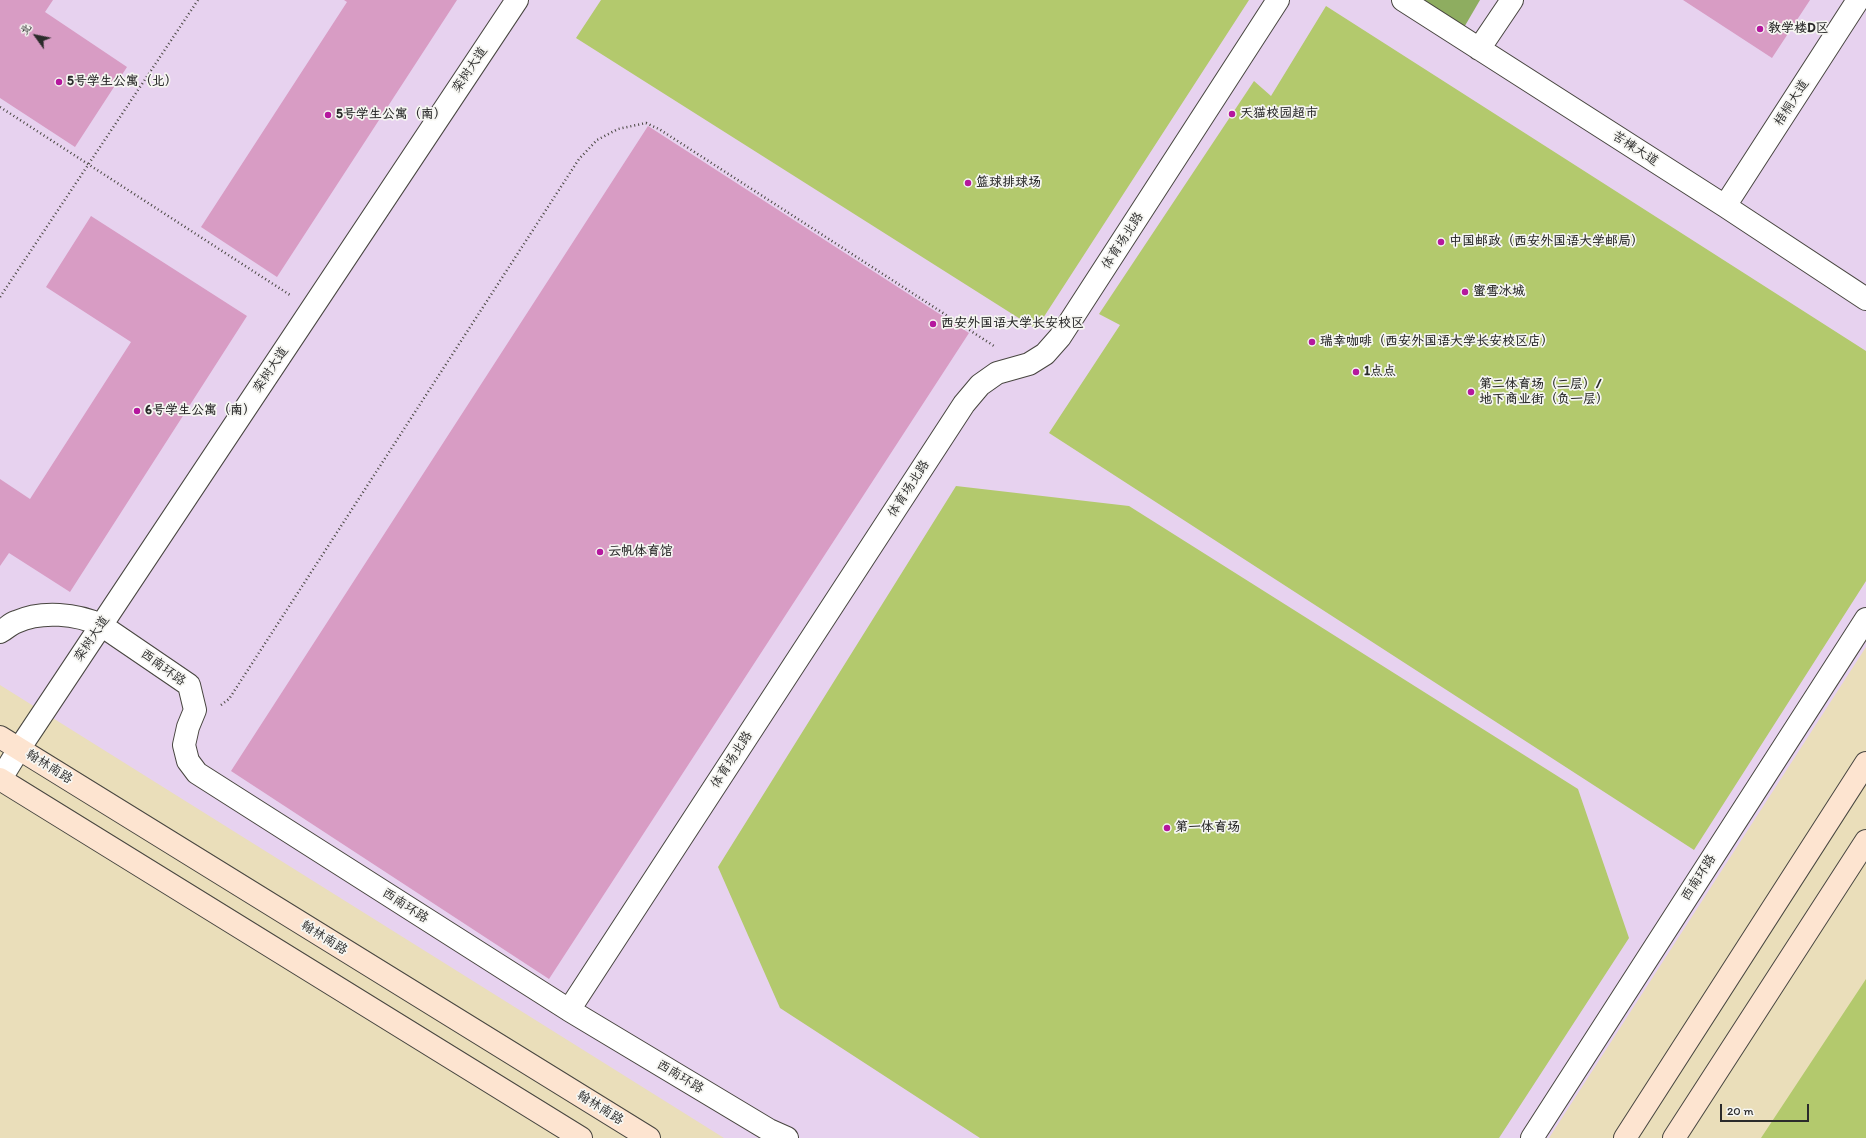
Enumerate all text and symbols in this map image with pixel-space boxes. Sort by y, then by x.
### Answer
north arrow [16,16,56,56]
text: 北 [17,21,34,37]
place label: 教学楼D区 [1768,21,1829,37]
marker: 教学楼D区 [1755,24,1765,34]
street label: 栾树大道 [449,44,491,96]
place label: 5号学生公寓（北） [67,74,178,90]
marker: 5号学生公寓（北） [54,77,64,87]
street label: 梧桐大道 [1771,77,1813,129]
place label: 天猫校园超市 [1240,106,1318,122]
place label: 5号学生公寓（南） [336,107,447,123]
marker: 天猫校园超市 [1227,109,1237,119]
marker: 5号学生公寓（南） [323,110,333,120]
street label: 苦楝大道 [1609,128,1661,170]
place label: 篮球排球场 [976,175,1041,191]
marker: 篮球排球场 [963,178,973,188]
street label: 体育场北路 [1099,209,1147,273]
place label: 中国邮政（西安外国语大学邮局） [1449,234,1644,250]
marker: 中国邮政（西安外国语大学邮局） [1436,237,1446,247]
place label: 蜜雪冰城 [1473,284,1525,300]
marker: 蜜雪冰城 [1460,287,1470,297]
place label: 西安外国语大学长安校区 [941,316,1084,332]
marker: 西安外国语大学长安校区 [928,319,938,329]
place label: 瑞幸咖啡（西安外国语大学长安校区店） [1320,334,1554,350]
marker: 瑞幸咖啡（西安外国语大学长安校区店） [1307,337,1317,347]
street label: 栾树大道 [250,344,292,396]
place label: 1点点 [1364,364,1396,380]
marker: 1点点 [1351,367,1361,377]
place label: 第二体育场（二层）/ 地下商业街（负一层） [1479,377,1609,408]
marker: 第二体育场（二层）/ 地下商业街（负一层） [1466,387,1476,397]
place label: 6号学生公寓（南） [145,403,256,419]
marker: 6号学生公寓（南） [132,406,142,416]
street label: 体育场北路 [885,457,933,521]
place label: 云帆体育馆 [608,544,673,560]
marker: 云帆体育馆 [595,547,605,557]
street label: 栾树大道 [71,613,113,665]
street label: 西南环路 [137,646,189,690]
street label: 体育场北路 [708,728,756,792]
street label: 翰林南路 [23,747,75,787]
place label: 第一体育场 [1175,820,1240,836]
marker: 第一体育场 [1162,823,1172,833]
street label: 西南环路 [1678,852,1720,904]
street label: 西南环路 [379,885,431,927]
street label: 翰林南路 [298,918,350,958]
street label: 西南环路 [654,1057,706,1097]
street label: 翰林南路 [574,1088,626,1128]
scale bar [1722,1096,1811,1122]
text: 20 m [1727,1104,1754,1118]

